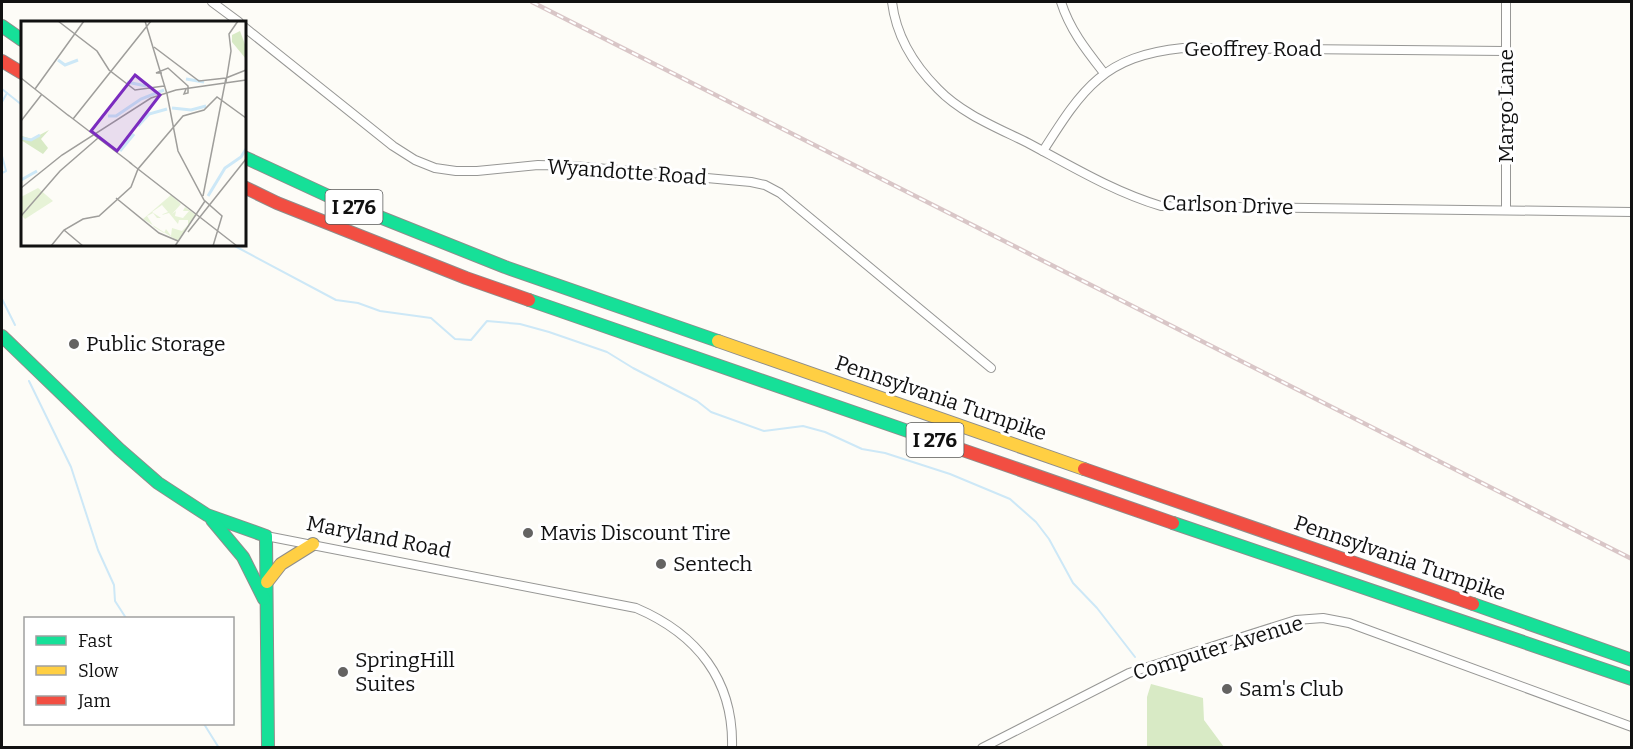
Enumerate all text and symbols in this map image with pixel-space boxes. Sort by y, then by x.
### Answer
inset map [21,21,246,246]
street label: Geoffrey Road [1184,36,1322,62]
street label: Margo Lane [1493,49,1519,163]
street label: Wyandotte Road [546,153,708,191]
road number: I 276 [326,190,382,224]
street label: Carlson Drive [1162,190,1294,220]
place label: Public Storage [86,331,225,357]
marker: Public Storage [67,337,81,351]
street label: Pennsylvania Turnpike [832,350,1050,446]
road number: I 276 [906,423,964,457]
street label: Maryland Road [304,510,454,564]
street label: Pennsylvania Turnpike [1291,510,1509,606]
place label: Mavis Discount Tire [540,520,731,546]
marker: Mavis Discount Tire [521,526,535,540]
place label: Sentech [673,551,752,577]
marker: Sentech [654,557,668,571]
street label: Computer Avenue [1130,610,1306,686]
legend [24,617,234,725]
text: Fast [78,630,113,652]
place label: SpringHill Suites [355,647,455,697]
text: Slow [78,660,119,682]
marker: SpringHill Suites [336,665,350,679]
place label: Sam's Club [1239,676,1344,702]
marker: Sam's Club [1220,682,1234,696]
text: Jam [77,690,111,712]

